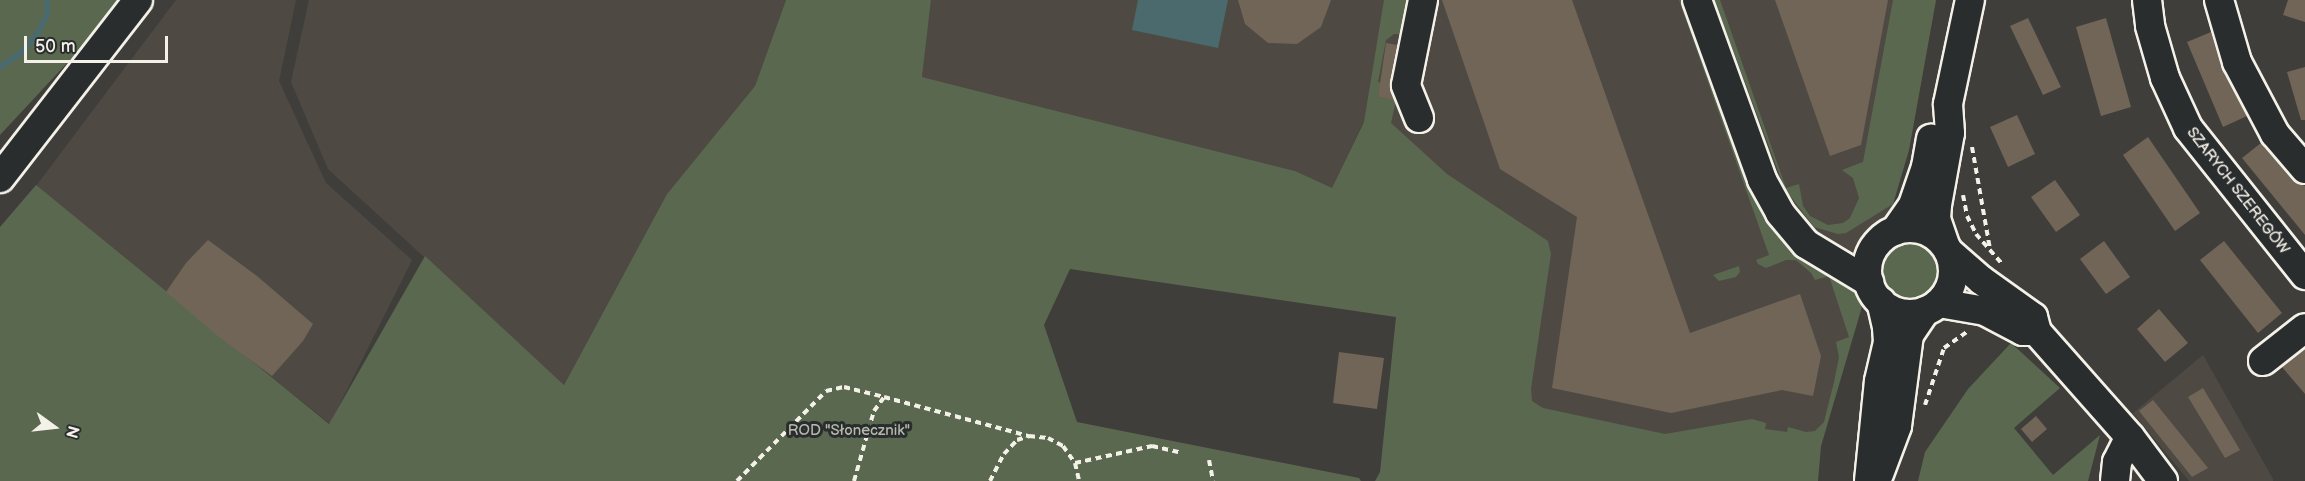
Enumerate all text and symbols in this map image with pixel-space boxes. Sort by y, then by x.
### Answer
scale bar [27,24,171,62]
text: 50 m [35,36,76,57]
street label: SZARYCH SZEREGÓW [2183,124,2293,258]
north arrow [24,397,84,457]
park label: ROD "Słonecznik" [788,422,910,440]
text: N [61,424,83,440]

